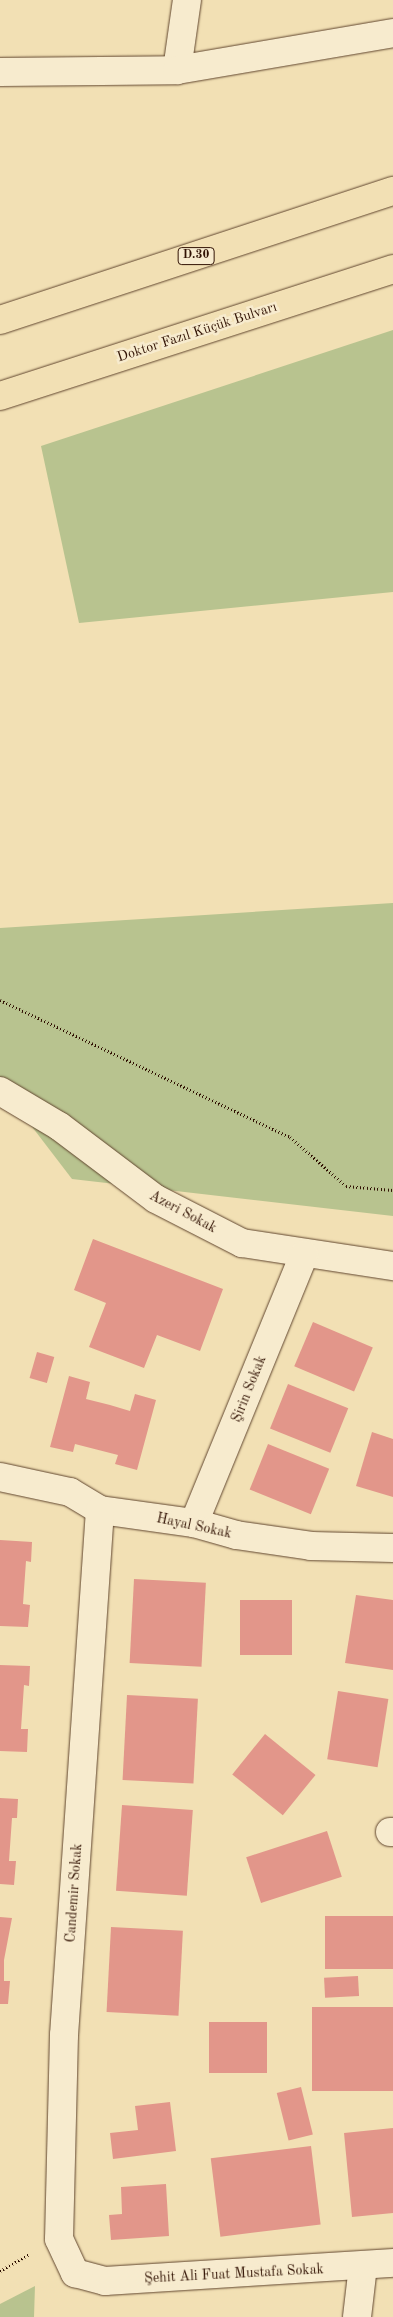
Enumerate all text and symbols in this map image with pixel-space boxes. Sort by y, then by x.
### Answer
road number: D.30 [177,247,215,266]
street label: Doktor Fazıl Küçük Bulvarı [115,298,279,366]
street label: Azeri Sokak [146,1187,220,1237]
street label: Şirin Sokak [228,1353,270,1425]
street label: Hayal Sokak [155,1510,233,1542]
street label: Candemir Sokak [62,1843,86,1943]
street label: Şehit Ali Fuat Mustafa Sokak [144,2261,324,2287]

